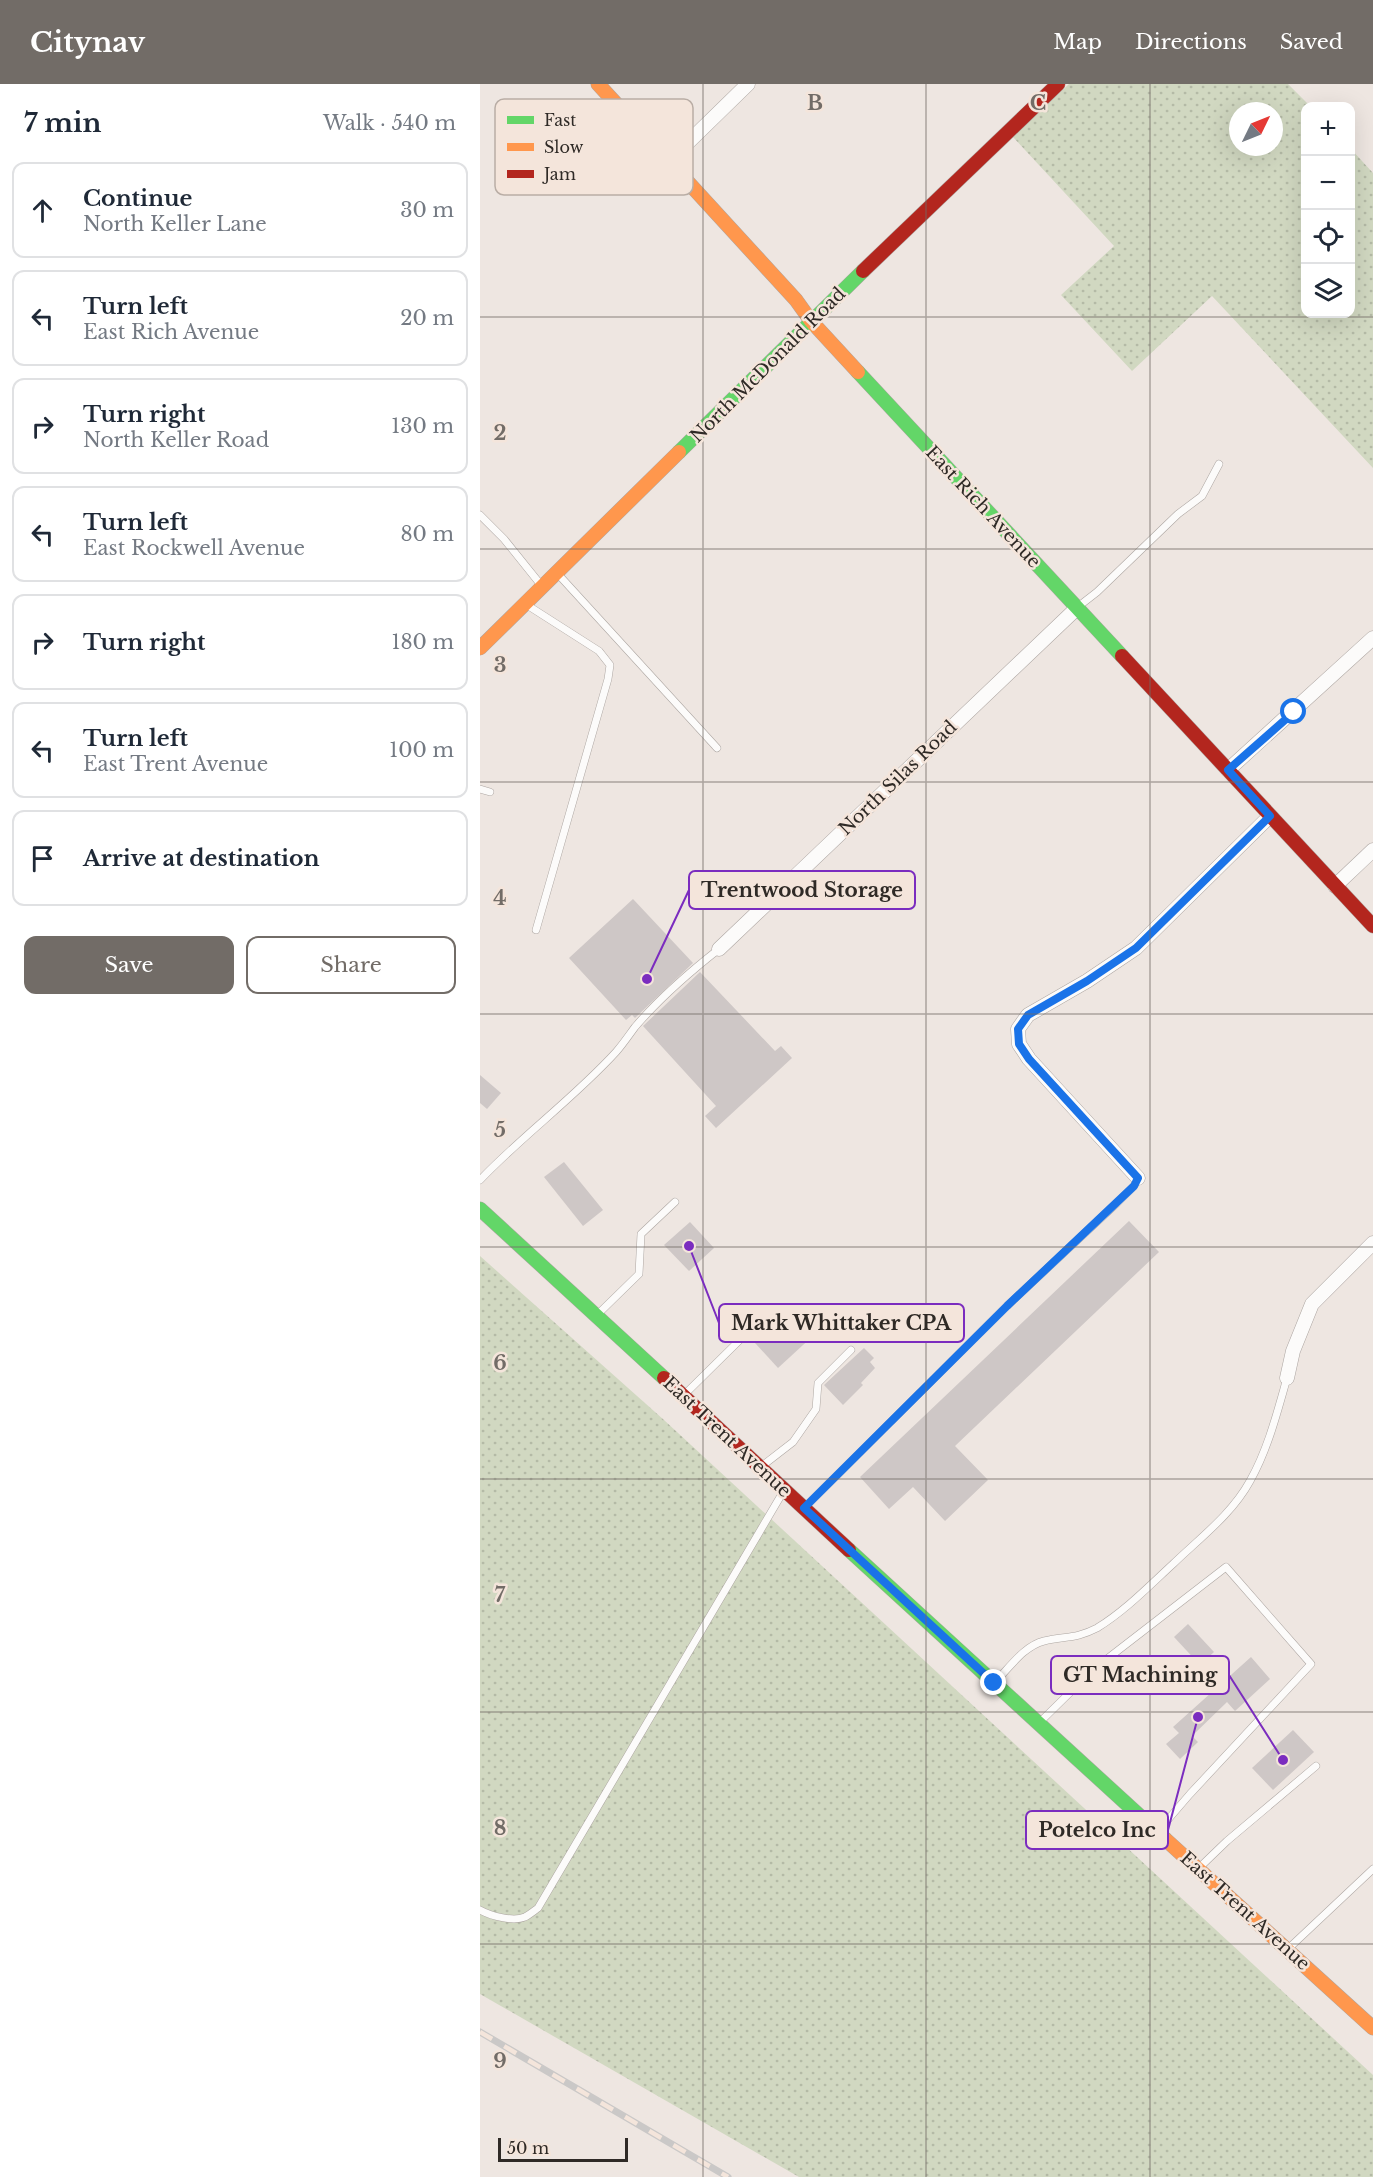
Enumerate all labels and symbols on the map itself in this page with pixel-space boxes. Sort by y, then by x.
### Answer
text: B [807,91,823,115]
text: C [1030,91,1046,115]
legend [495,99,693,195]
north arrow [1229,102,1283,156]
text: Fast [544,110,576,130]
text: Slow [544,137,584,157]
text: Jam [542,164,576,184]
street label: North McDonald Road [686,283,850,447]
text: 2 [493,421,507,445]
street label: East Rich Avenue [921,442,1045,572]
text: 3 [494,653,506,677]
route start [1280,698,1306,724]
street label: North Silas Road [835,716,961,840]
callout: Trentwood Storage [689,871,915,909]
text: Trentwood Storage [701,878,903,902]
text: 4 [493,886,507,910]
text: 5 [494,1118,506,1142]
callout: Mark Whittaker CPA [719,1304,964,1342]
text: Mark Whittaker CPA [731,1311,952,1335]
text: 6 [493,1351,507,1375]
street label: East Trent Avenue [659,1372,795,1502]
text: 7 [495,1583,506,1607]
callout: GT Machining [1051,1656,1229,1694]
text: GT Machining [1063,1663,1218,1687]
route end [980,1669,1006,1695]
callout: Potelco Inc [1026,1811,1168,1849]
text: 8 [494,1816,506,1840]
text: Potelco Inc [1038,1818,1156,1842]
street label: East Trent Avenue [1176,1847,1314,1975]
text: 9 [493,2049,507,2073]
scale bar [498,2135,628,2162]

